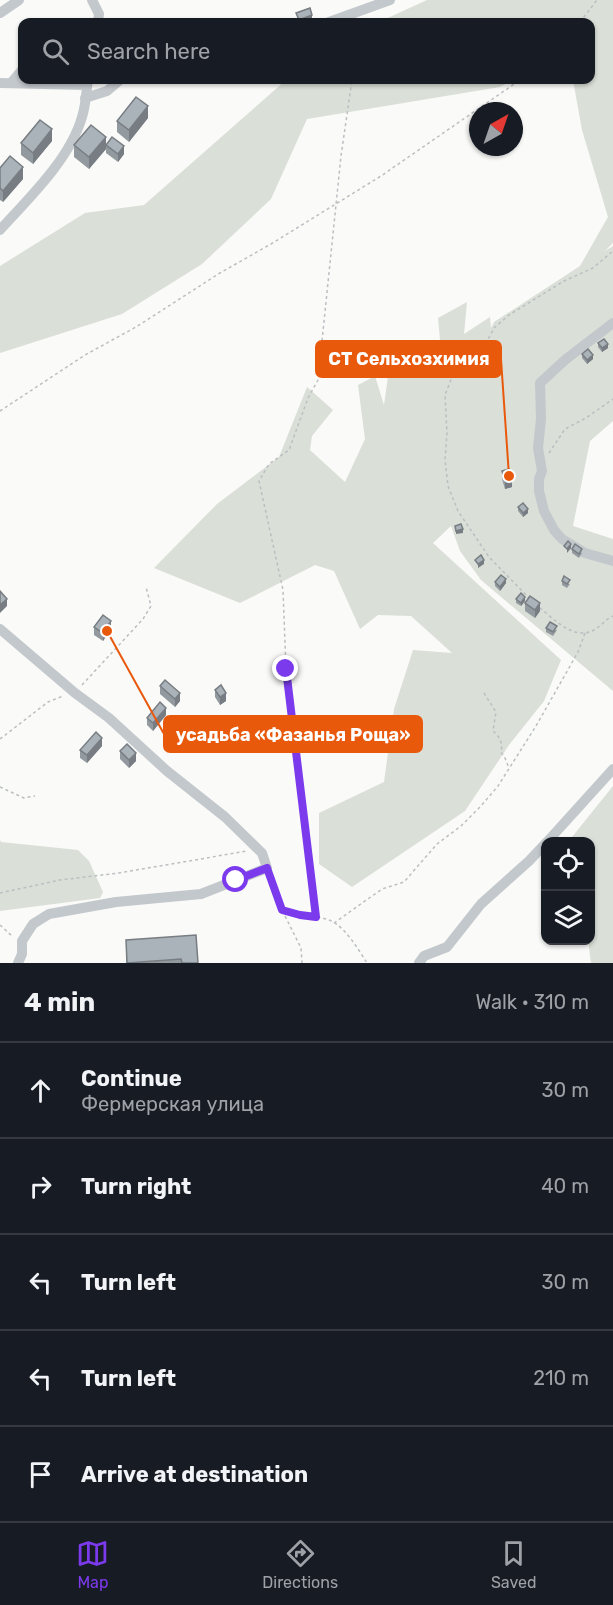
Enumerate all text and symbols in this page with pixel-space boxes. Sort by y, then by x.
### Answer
search box [18,18,595,84]
icon: search [39,35,72,68]
text: Search here [87,38,210,65]
north arrow [469,102,523,156]
callout: СТ Сельхозхимия [316,341,501,377]
text: СТ Сельхозхимия [328,348,490,370]
route end [272,655,298,681]
callout: усадьба «Фазанья Роща» [164,716,422,752]
text: усадьба «Фазанья Роща» [176,724,410,746]
map controls [541,837,595,945]
button: locate [541,837,595,891]
route start [222,866,248,892]
button: layers [541,891,595,945]
text: 4 min [24,987,95,1018]
text: Walk · 310 m [475,990,589,1014]
text: Continue [81,1065,182,1092]
icon: ahead [24,1074,57,1107]
text: 30 m [542,1078,589,1102]
text: Фермерская улица [81,1092,264,1116]
icon: right [24,1170,57,1203]
text: Turn right [81,1173,191,1200]
text: 40 m [541,1174,589,1198]
icon: left [24,1266,57,1299]
text: Turn left [81,1269,176,1296]
text: 30 m [542,1270,589,1294]
icon: left [24,1362,57,1395]
text: Turn left [81,1365,176,1392]
text: 210 m [533,1366,589,1390]
icon: arrive [24,1458,57,1491]
text: Arrive at destination [81,1461,308,1488]
tab: Map [76,1537,109,1592]
tab: Directions [262,1537,338,1592]
tab: Saved [491,1537,537,1592]

